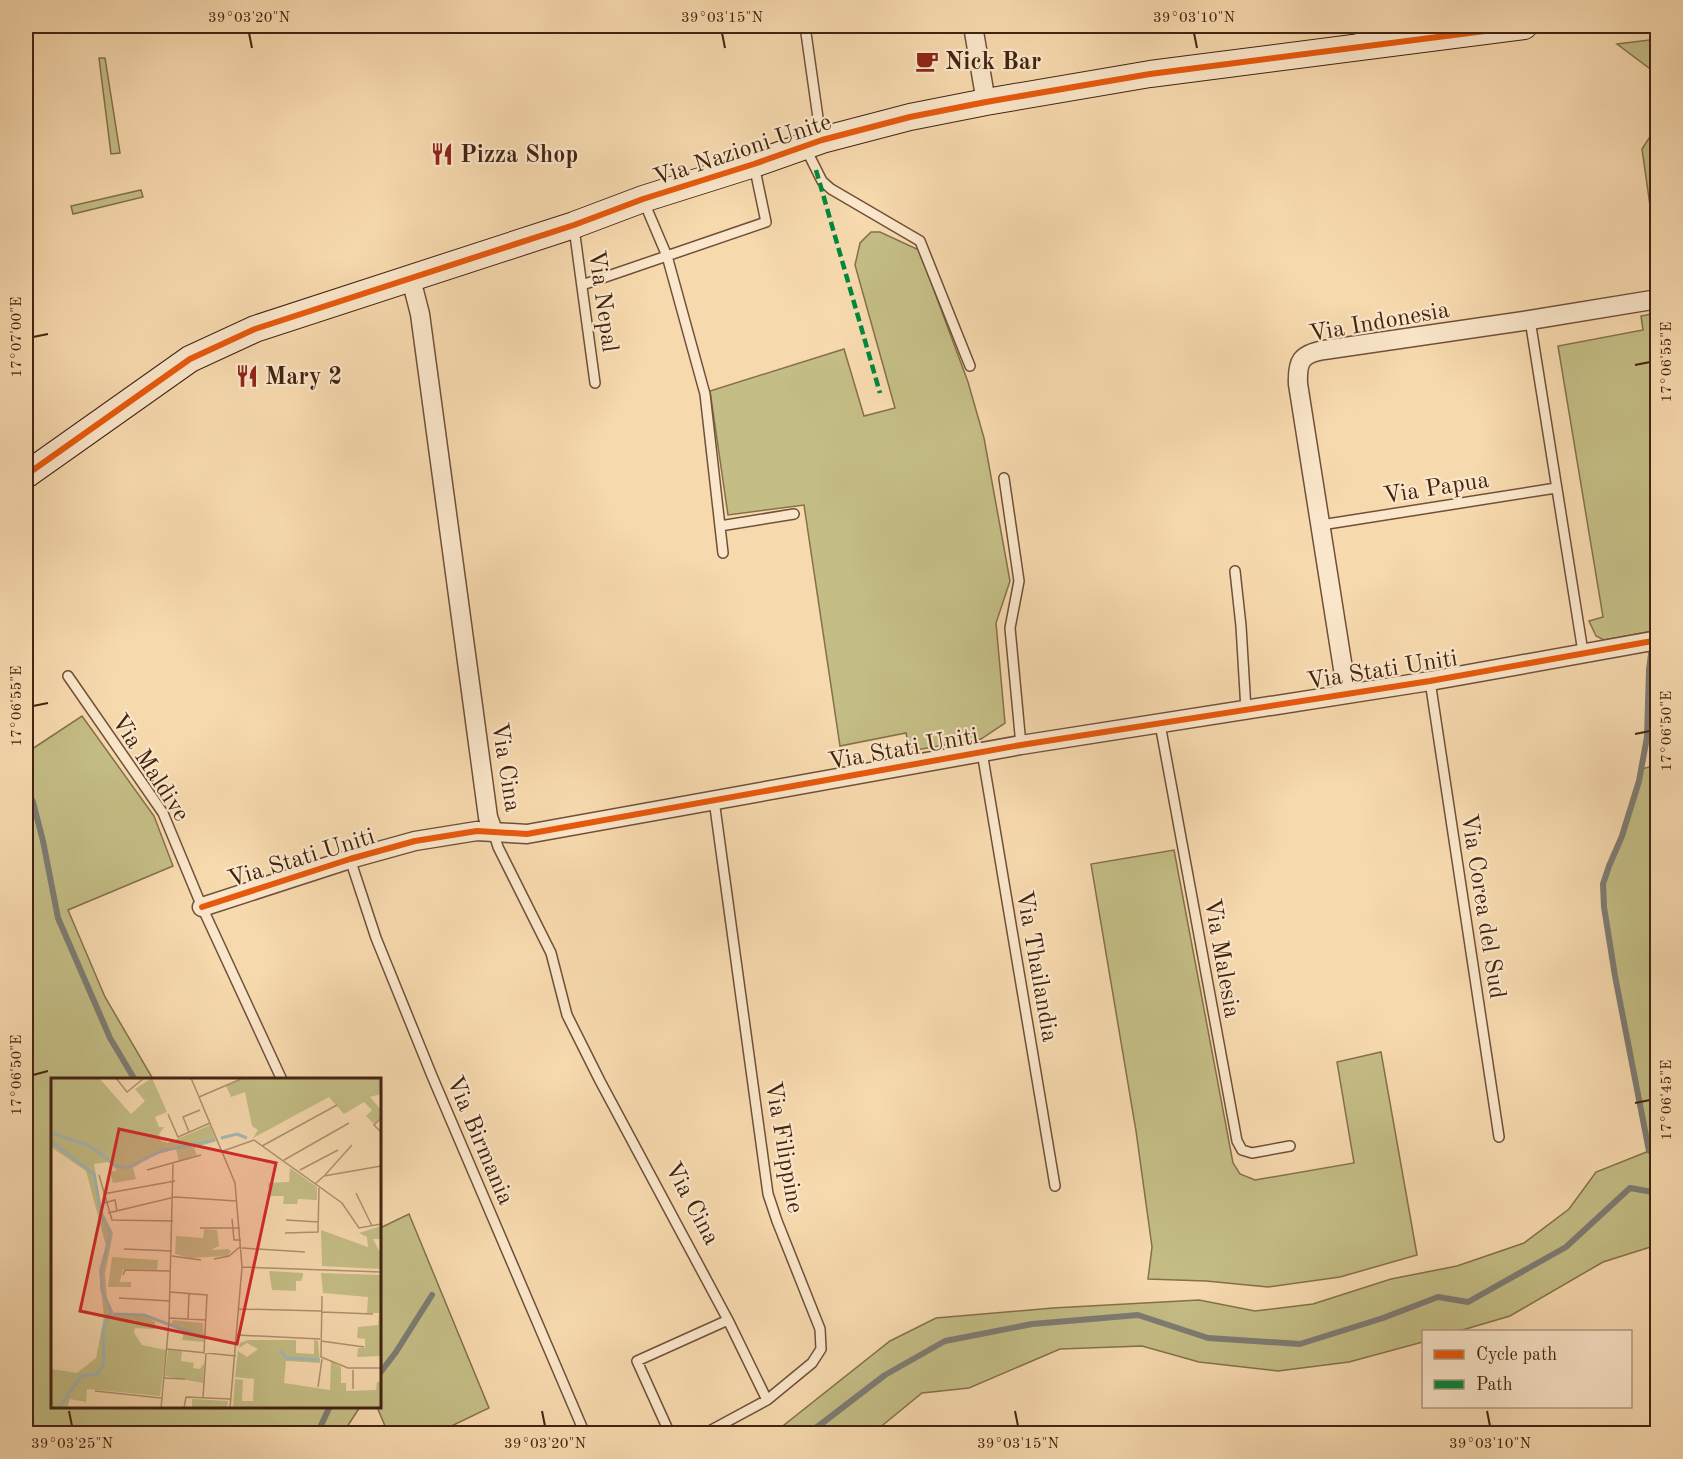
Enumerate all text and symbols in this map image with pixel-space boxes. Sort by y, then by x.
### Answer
text: 39°03'20"N [208,11,290,26]
text: 39°03'15"N [681,11,763,26]
text: 39°03'10"N [1153,11,1235,26]
cafe icon: Nick Bar [914,48,940,74]
place label: Nick Bar [945,51,1041,75]
street label: Via Nazioni Unite [651,111,835,191]
restaurant icon: Pizza Shop [429,141,455,167]
place label: Pizza Shop [460,144,578,168]
street label: Via Nepal [583,249,621,354]
text: 17°07'00"E [10,297,25,377]
street label: Via Indonesia [1307,299,1452,347]
text: 17°06'55"E [1660,322,1675,402]
restaurant icon: Mary 2 [234,363,260,389]
place label: Mary 2 [265,366,342,390]
street label: Via Papua [1382,469,1491,509]
street label: Via Stati Uniti [1305,647,1459,695]
text: 17°06'55"E [10,666,25,746]
text: 17°06'50"E [1660,691,1675,771]
street label: Via Maldive [106,710,193,826]
street label: Via Cina [486,721,524,814]
street label: Via Stati Uniti [826,725,980,775]
street label: Via Corea del Sud [1456,812,1509,1001]
street label: Via Stati Uniti [225,825,378,893]
street label: Via Thailandia [1011,889,1061,1044]
street label: Via Malesia [1199,897,1243,1020]
text: 17°06'50"E [10,1035,25,1115]
text: 17°06'45"E [1660,1060,1675,1140]
street label: Via Birmania [441,1073,517,1209]
inset map [51,1078,381,1408]
street label: Via Filippine [760,1080,806,1215]
street label: Via Cina [660,1159,723,1249]
legend [1422,1330,1632,1408]
text: Cycle path [1476,1346,1557,1364]
text: Path [1476,1376,1513,1394]
text: 39°03'25"N [31,1437,113,1452]
text: 39°03'20"N [504,1437,586,1452]
text: 39°03'15"N [977,1437,1059,1452]
text: 39°03'10"N [1449,1437,1531,1452]

